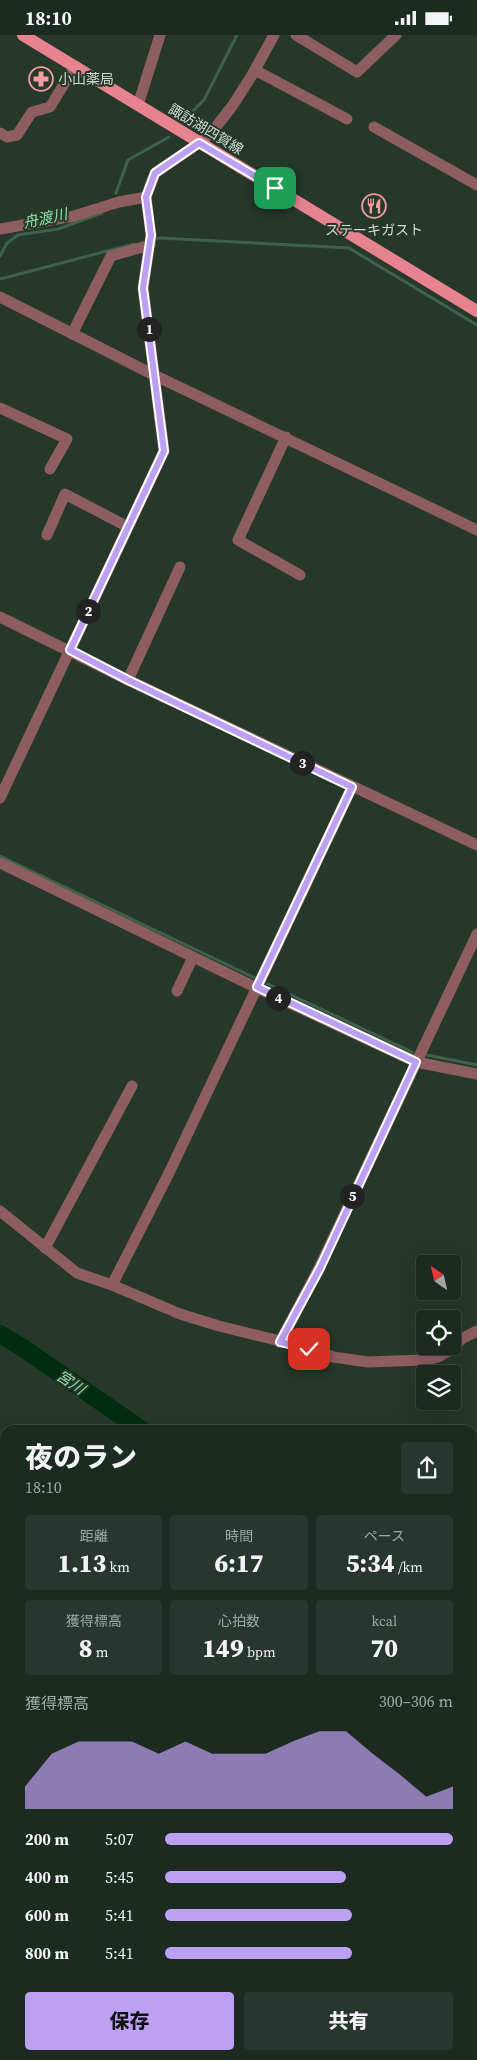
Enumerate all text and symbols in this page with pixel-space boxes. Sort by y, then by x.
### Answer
text: 18:10 [25,5,72,31]
pharmacy icon: 小山薬局 [28,66,54,92]
place label: 小山薬局 [58,69,114,89]
street label: 諏訪湖四賀線 [165,99,247,159]
pin [254,167,296,209]
icon: arrive [261,174,289,202]
restaurant icon: ステーキガスト [361,193,387,219]
water label: 舟渡川 [21,203,71,233]
place label: ステーキガスト [325,220,423,240]
pin: 1 [136,317,162,341]
text: 1 [146,319,153,339]
pin: 2 [76,599,100,623]
text: 2 [85,601,92,621]
pin: 3 [290,751,314,775]
text: 3 [299,753,306,773]
pin: 4 [266,985,290,1011]
text: 4 [275,988,282,1008]
pin: 5 [340,1183,364,1209]
text: 5 [349,1186,356,1206]
north arrow [416,1255,461,1300]
map controls [416,1255,461,1410]
button: locate [416,1310,461,1355]
pin [288,1328,330,1370]
icon: check [295,1335,323,1363]
water label: 宮川 [53,1365,91,1400]
button: layers [416,1365,461,1410]
text: 夜のラン [25,1438,137,1476]
button: share [401,1442,453,1494]
text: 18:10 [25,1476,62,1498]
text: 距離 [80,1526,108,1546]
text: 時間 [225,1526,253,1546]
text: ペース [364,1526,405,1546]
text: 1.13 [57,1546,106,1580]
text: 6:17 [215,1546,263,1580]
text: 5:34 [346,1546,395,1580]
text: km [106,1557,130,1577]
text: /km [395,1557,423,1577]
text: 獲得標高 [66,1611,122,1631]
text: 心拍数 [218,1611,260,1631]
text: kcal [372,1611,397,1631]
text: 8 [79,1631,93,1665]
text: 149 [202,1631,244,1665]
text: 70 [371,1631,398,1665]
text: m [93,1642,109,1662]
text: bpm [244,1642,276,1662]
text: 300–306 m [379,1690,453,1712]
text: 獲得標高 [25,1692,89,1714]
text: 200 m [25,1828,69,1850]
text: 5:07 [105,1828,134,1850]
text: 400 m [25,1866,69,1888]
text: 5:45 [105,1866,134,1888]
text: 600 m [25,1904,69,1926]
text: 5:41 [105,1904,134,1926]
text: 800 m [25,1942,69,1964]
text: 5:41 [105,1942,134,1964]
button: 保存 [25,1992,234,2050]
button: 共有 [244,1992,453,2050]

